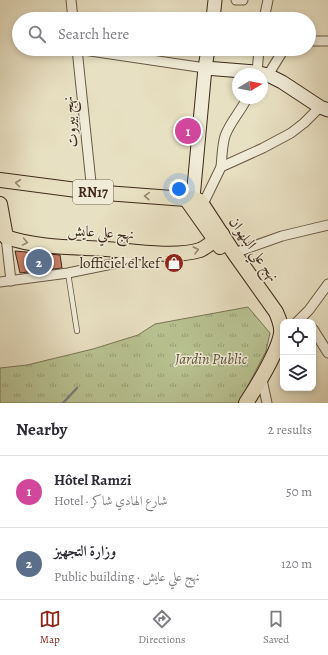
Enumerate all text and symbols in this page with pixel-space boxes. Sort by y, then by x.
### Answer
search box [12,12,316,56]
icon: search [26,23,48,45]
text: Search here [58,24,129,44]
north arrow [232,68,268,104]
street label: نهج بيروت [57,95,87,149]
pin: 1 [175,116,201,146]
one-way arrow [15,179,21,188]
your location [169,179,189,199]
road number: RN17 [73,180,113,204]
one-way arrow [144,191,150,200]
street label: نهج علي البلهوان [221,213,284,288]
street label: نهج علي عايش [67,220,135,248]
one-way arrow [21,237,28,246]
pin: 2 [26,247,52,277]
one-way arrow [193,247,199,255]
shop icon: lofficiel el kef [163,252,185,274]
place label: lofficiel el kef [79,253,162,273]
map controls [280,319,316,391]
button: locate [280,319,316,355]
park label: Jardin Public [174,349,248,369]
button: layers [280,355,316,391]
text: Nearby [16,418,67,441]
text: 2 results [268,421,312,438]
text: Hôtel Ramzi [54,470,131,490]
text: 1 [27,483,31,500]
text: 50 m [286,483,312,500]
text: Hotel · شارع الهادي شاكر [54,492,168,509]
text: وزارة التجهيز [54,541,116,561]
text: 2 [26,555,32,572]
text: 120 m [281,555,312,572]
text: Public building · نهج علي عايش [54,568,200,585]
tab: Map [39,608,61,647]
tab: Directions [138,608,186,647]
tab: Saved [263,608,289,647]

